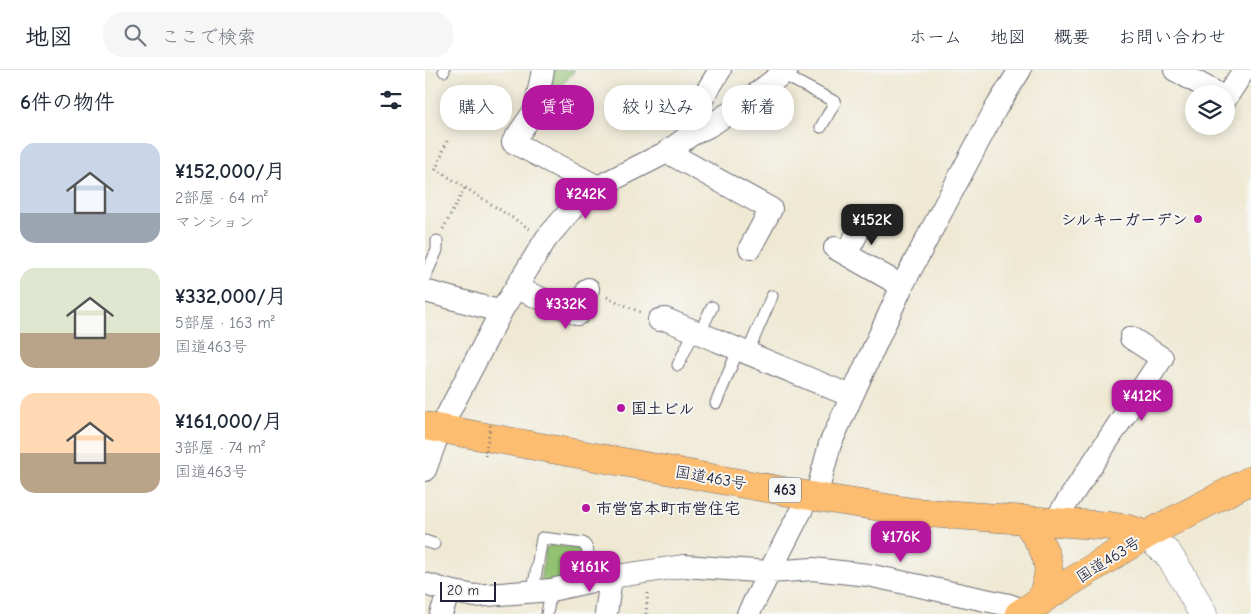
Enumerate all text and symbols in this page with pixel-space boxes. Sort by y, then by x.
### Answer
search box [103,12,453,57]
icon: search [121,21,149,49]
text: 地図 [25,23,73,51]
text: ここで検索 [161,26,256,48]
text: ホーム [909,27,962,48]
text: 地図 [990,27,1026,48]
text: 概要 [1054,27,1090,48]
text: お問い合わせ [1118,27,1226,48]
chip: 購入 [440,85,512,130]
chip: 賃貸 [522,85,594,130]
chip: 絞り込み [604,85,712,130]
chip: 新着 [722,85,794,130]
map controls [1185,85,1235,135]
button: layers [1185,85,1235,135]
icon: filters [377,86,405,114]
text: 6件の物件 [20,90,115,114]
text: ¥152,000/月 [175,159,285,183]
icon: home [60,163,120,223]
pin: ¥242K [551,178,621,220]
text: ¥242K [566,185,606,203]
text: 2部屋 · 64 m² [175,189,268,207]
pin: ¥152K [837,204,907,246]
text: ¥152K [852,211,892,229]
place label: シルキーガーデン [1061,211,1188,229]
text: マンション [175,213,254,231]
marker: シルキーガーデン [1192,213,1204,225]
text: ¥332,000/月 [175,284,287,308]
icon: home [60,288,120,348]
pin: ¥332K [531,288,601,330]
text: ¥332K [546,295,586,313]
text: 5部屋 · 163 m² [175,314,275,332]
text: 国道463号 [175,338,248,356]
pin: ¥412K [1107,380,1177,422]
text: ¥412K [1123,387,1161,405]
place label: 国土ビル [631,400,695,418]
marker: 国土ビル [615,402,627,414]
text: ¥161,000/月 [175,409,283,433]
icon: home [60,413,120,473]
text: 3部屋 · 74 m² [175,439,265,457]
text: 国道463号 [175,463,248,481]
street label: 国道463号 [674,463,748,493]
road number: 463 [769,478,801,502]
place label: 市営宮本町市営住宅 [596,500,740,518]
marker: 市営宮本町市営住宅 [580,502,592,514]
pin: ¥176K [866,520,936,563]
text: ¥176K [882,528,920,546]
street label: 国道463号 [1073,533,1144,587]
pin: ¥161K [555,550,625,593]
text: ¥161K [571,558,609,576]
scale bar [440,579,496,602]
text: 20 m [447,582,479,599]

